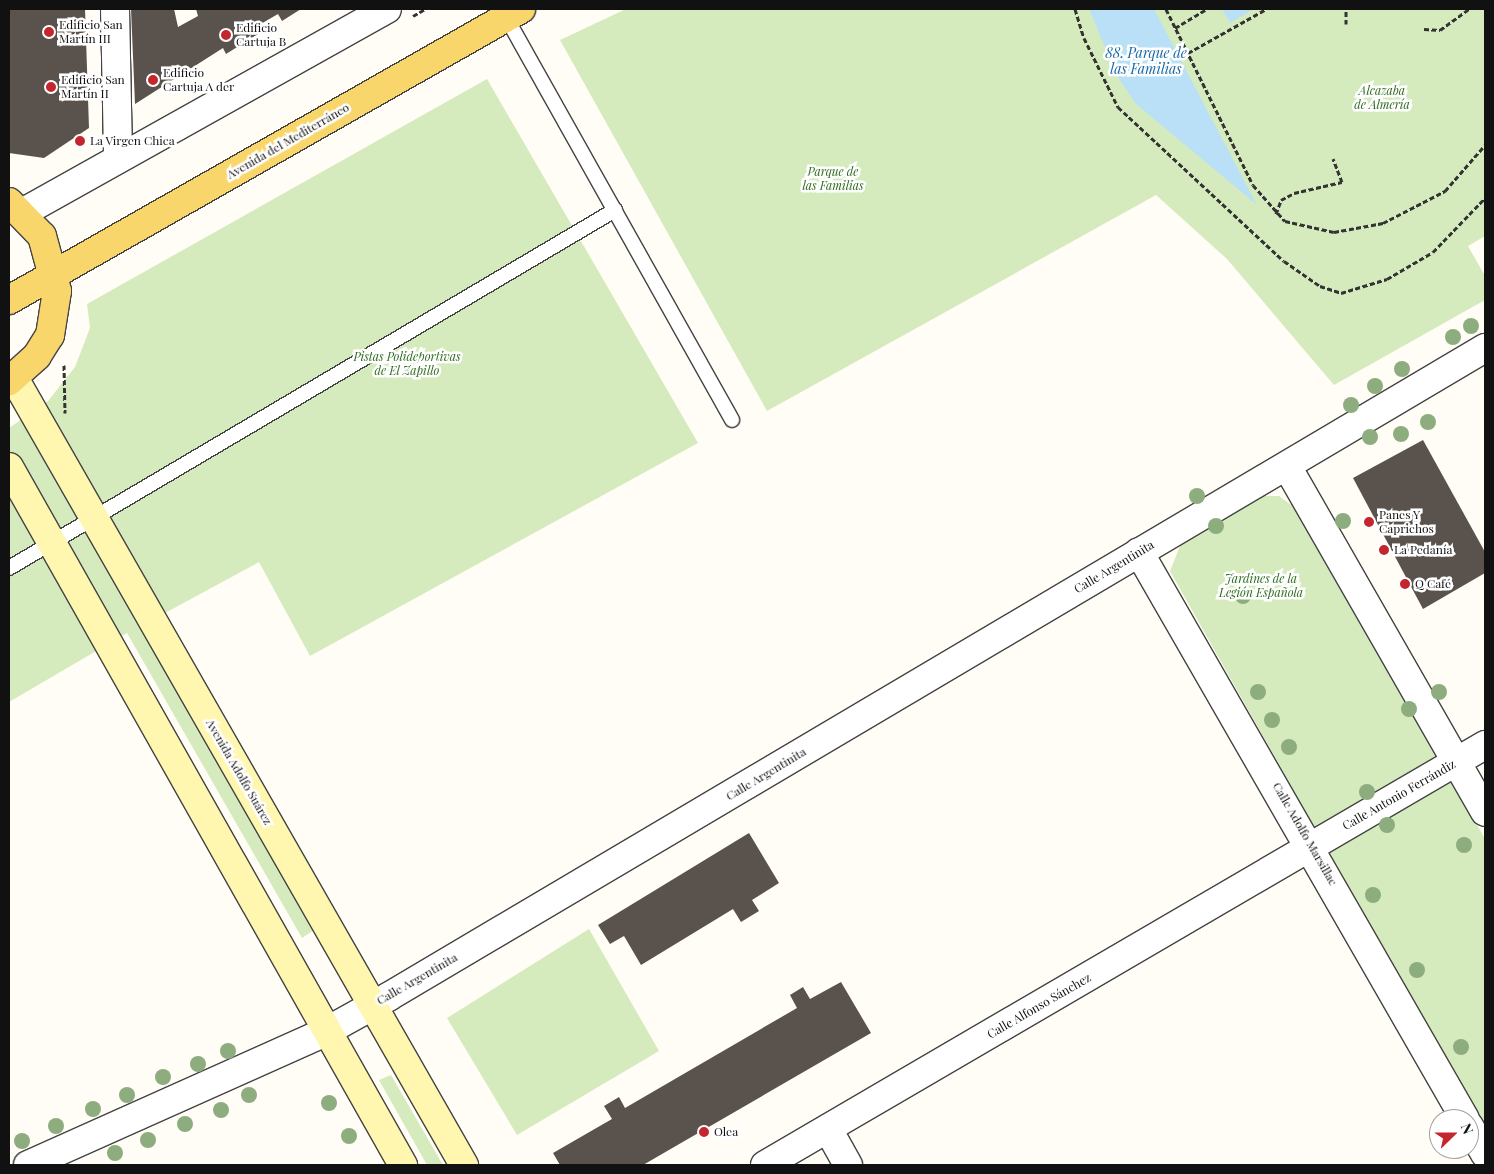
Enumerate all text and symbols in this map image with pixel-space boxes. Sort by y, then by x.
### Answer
place label: Edificio San Martín III [59,18,123,46]
place label: Edificio Cartuja B [236,21,286,49]
marker: Edificio San Martín III [43,26,55,38]
marker: Edificio Cartuja B [220,29,232,41]
water label: 88. Parque de las Familias [1105,45,1187,78]
place label: Edificio Cartuja A der [163,66,235,94]
place label: Edificio San Martín II [61,73,125,101]
marker: Edificio Cartuja A der [147,74,159,86]
marker: Edificio San Martín II [45,81,57,93]
park label: Alcazaba de Almería [1354,84,1410,112]
street label: Avenida del Mediterráneo [224,100,352,182]
place label: La Virgen Chica [90,134,175,148]
marker: La Virgen Chica [74,135,86,147]
park label: Parque de las Familias [802,165,864,193]
park label: Pistas Polideportivas de El Zapillo [353,350,461,378]
place label: Panes Y Caprichos [1379,508,1434,536]
marker: Panes Y Caprichos [1363,516,1375,528]
street label: Calle Argentinita [1071,537,1157,597]
place label: La Pedanía [1394,543,1453,557]
marker: La Pedanía [1378,544,1390,556]
park label: Jardines de la Legión Española [1219,572,1303,600]
place label: Q Café [1415,577,1451,591]
marker: Q Café [1399,578,1411,590]
street label: Avenida Adolfo Suárez [203,716,275,828]
street label: Calle Argentinita [723,744,809,804]
street label: Calle Antonio Ferrándiz [1340,757,1458,833]
street label: Calle Adolfo Marsillac [1269,780,1341,888]
street label: Calle Argentinita [374,950,460,1008]
street label: Calle Alfonso Sánchez [984,970,1094,1042]
north arrow [1429,1109,1479,1159]
text: N [1457,1120,1478,1137]
place label: Olea [714,1125,738,1139]
marker: Olea [698,1126,710,1138]

